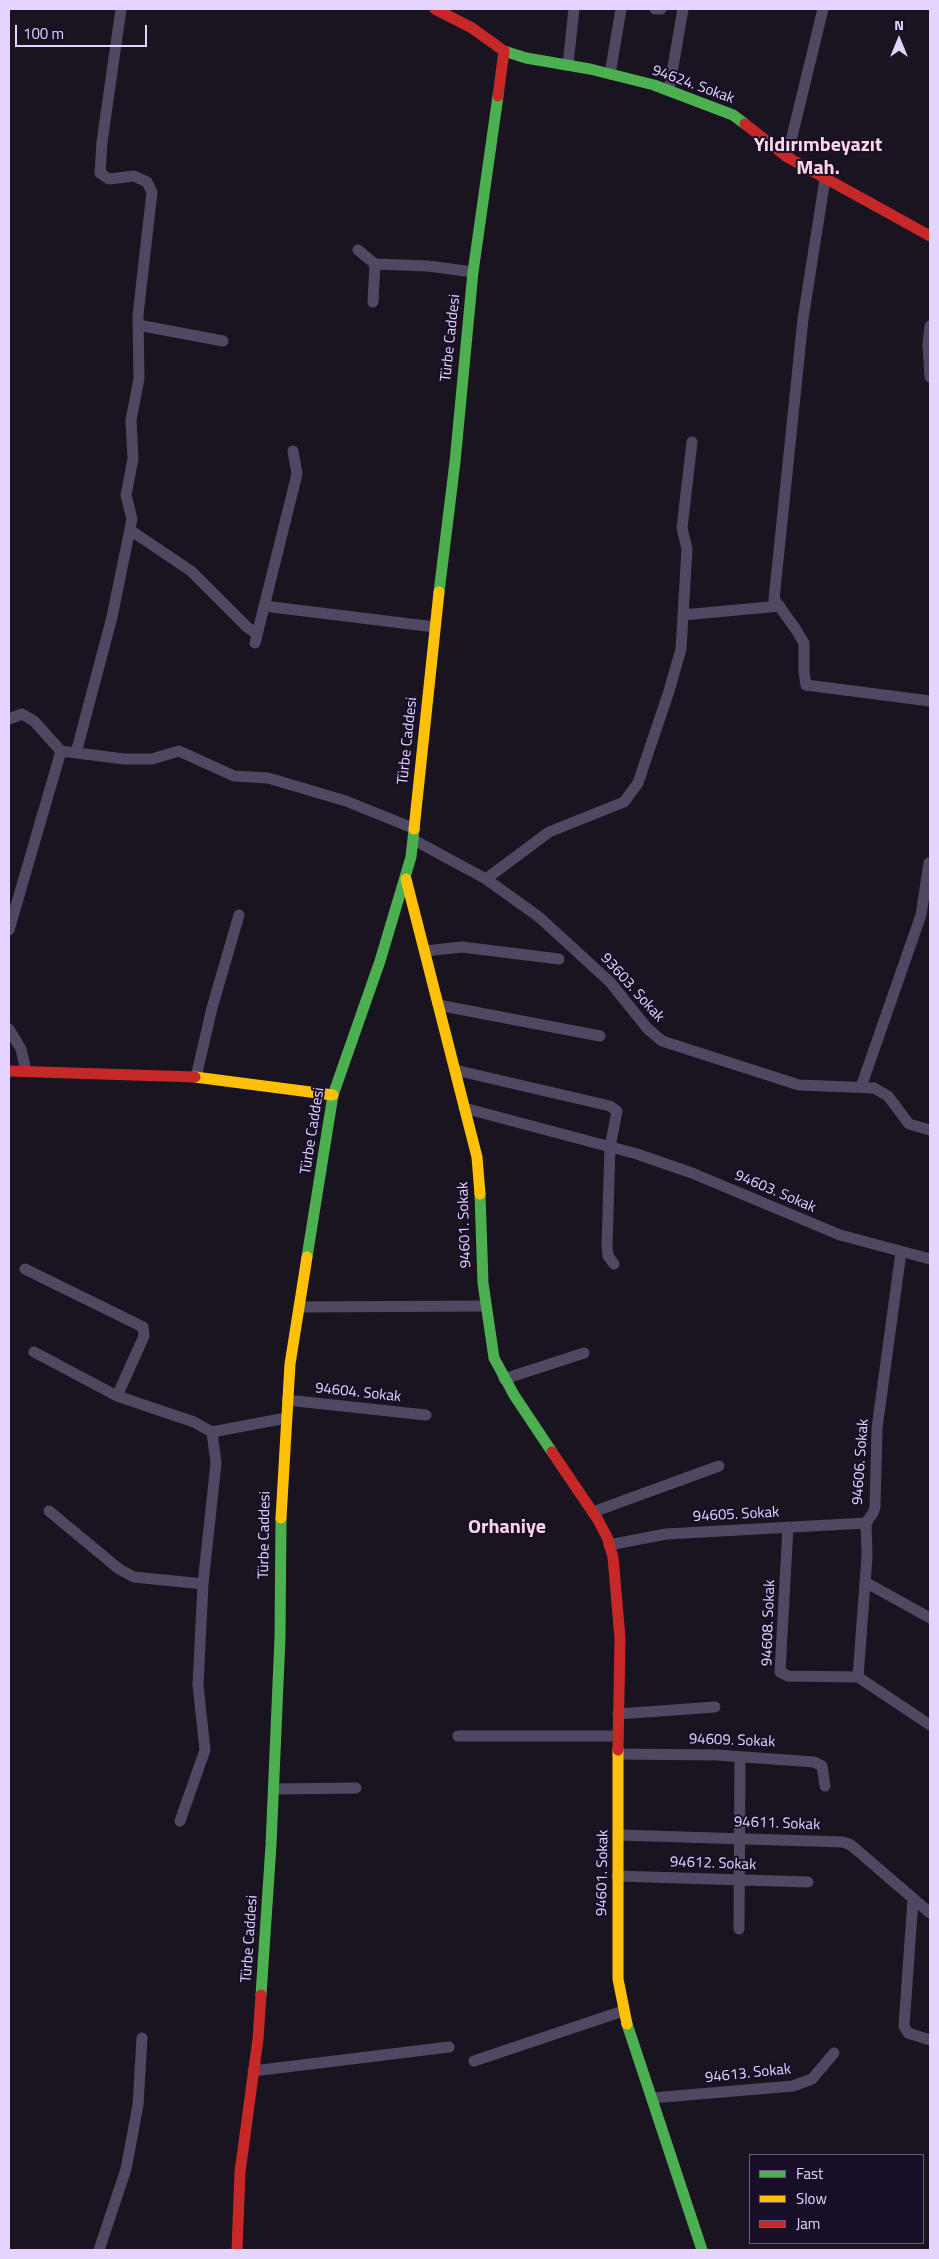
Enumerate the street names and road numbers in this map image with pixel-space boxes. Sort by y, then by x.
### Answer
street label: 94624. Sokak [649,62,737,108]
street label: Türbe Caddesi [437,293,465,383]
street label: Türbe Caddesi [394,696,422,786]
street label: 93603. Sokak [596,950,668,1026]
street label: Türbe Caddesi [297,1086,329,1176]
street label: 94603. Sokak [732,1167,818,1217]
street label: 94601. Sokak [454,1181,476,1269]
street label: 94604. Sokak [314,1380,402,1406]
street label: 94606. Sokak [849,1418,873,1506]
street label: Türbe Caddesi [255,1491,275,1579]
street label: 94605. Sokak [692,1504,780,1526]
street label: 94608. Sokak [758,1579,780,1667]
street label: 94609. Sokak [688,1730,776,1752]
street label: 94611. Sokak [733,1813,821,1835]
street label: 94601. Sokak [593,1830,613,1916]
street label: 94612. Sokak [669,1853,757,1875]
street label: Türbe Caddesi [238,1895,262,1983]
street label: 94613. Sokak [704,2061,792,2087]

